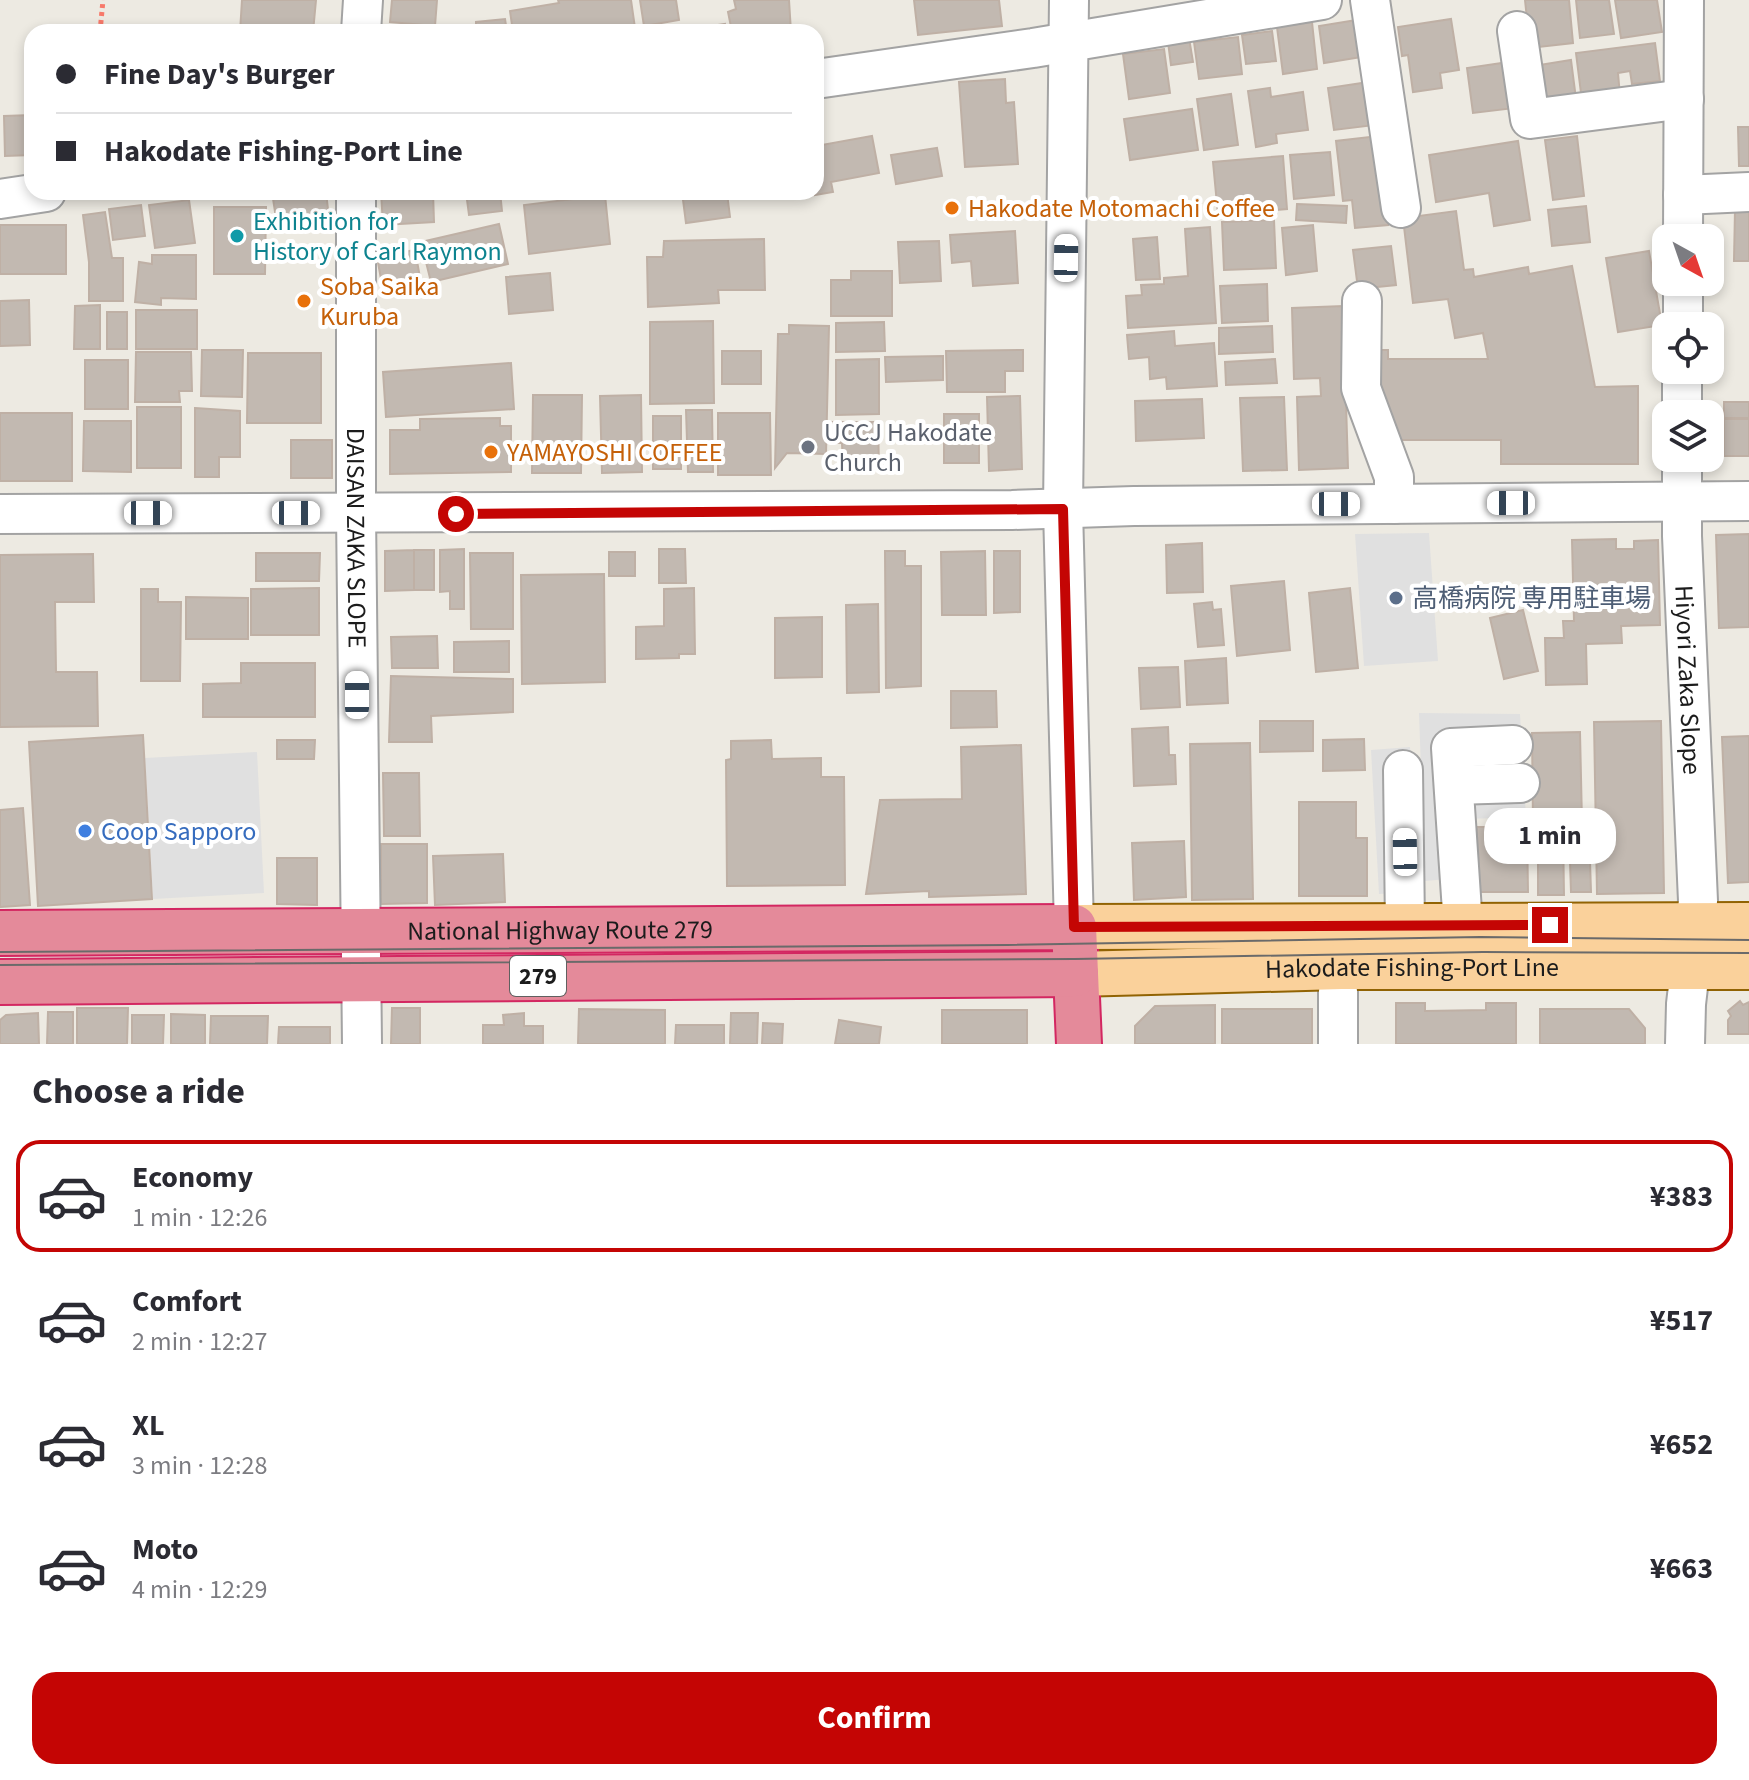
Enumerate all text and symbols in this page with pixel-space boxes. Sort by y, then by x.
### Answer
text: Fine Day's Burger [104,53,335,96]
text: Hakodate Fishing-Port Line [104,130,463,173]
place label: Hakodate Motomachi Coffee [968,190,1275,227]
marker: Hakodate Motomachi Coffee [943,199,961,217]
place label: Exhibition for History of Carl Raymon [253,203,502,270]
north arrow [1652,224,1724,296]
map controls [1652,224,1724,472]
marker: Exhibition for History of Carl Raymon [228,227,246,245]
car [1054,234,1078,282]
place label: Soba Saika Kuruba [320,268,439,335]
marker: Soba Saika Kuruba [295,292,313,310]
button: locate [1652,312,1724,384]
button: layers [1652,400,1724,472]
place label: UCCJ Hakodate Church [824,414,992,481]
street label: DAISAN ZAKA SLOPE [338,428,376,648]
place label: YAMAYOSHI COFFEE [506,434,722,471]
marker: UCCJ Hakodate Church [799,438,817,456]
marker: YAMAYOSHI COFFEE [482,443,500,461]
car [1487,491,1535,515]
car [1312,492,1360,516]
route start [438,496,474,532]
car [124,501,172,525]
car [272,501,320,525]
place label: 高橋病院 専用駐車場 [1412,580,1651,617]
street label: Hiyori Zaka Slope [1666,584,1711,775]
marker: 高橋病院 専用駐車場 [1387,589,1405,607]
car [345,671,369,719]
callout: 1 min [1484,809,1616,865]
place label: Coop Sapporo [101,813,256,850]
text: 1 min [1518,817,1582,854]
marker: Coop Sapporo [76,822,94,840]
car [1393,828,1417,876]
route end [1532,907,1568,943]
street label: National Highway Route 279 [407,911,713,949]
street label: Hakodate Fishing-Port Line [1265,949,1559,988]
road number: 279 [510,956,566,996]
text: Choose a ride [32,1066,245,1117]
text: Economy [132,1156,253,1199]
icon: car [36,1160,108,1232]
text: ¥383 [1650,1175,1713,1218]
text: 1 min · 12:26 [132,1199,267,1236]
text: Comfort [132,1280,242,1323]
icon: car [36,1284,108,1356]
text: ¥517 [1650,1299,1713,1342]
text: 2 min · 12:27 [132,1323,267,1360]
text: XL [132,1404,165,1447]
icon: car [36,1408,108,1480]
text: ¥652 [1650,1423,1713,1466]
text: 3 min · 12:28 [132,1447,267,1484]
text: Moto [132,1528,198,1571]
icon: car [36,1532,108,1604]
text: ¥663 [1650,1547,1713,1590]
text: 4 min · 12:29 [132,1571,267,1608]
button: Confirm [32,1672,1717,1764]

